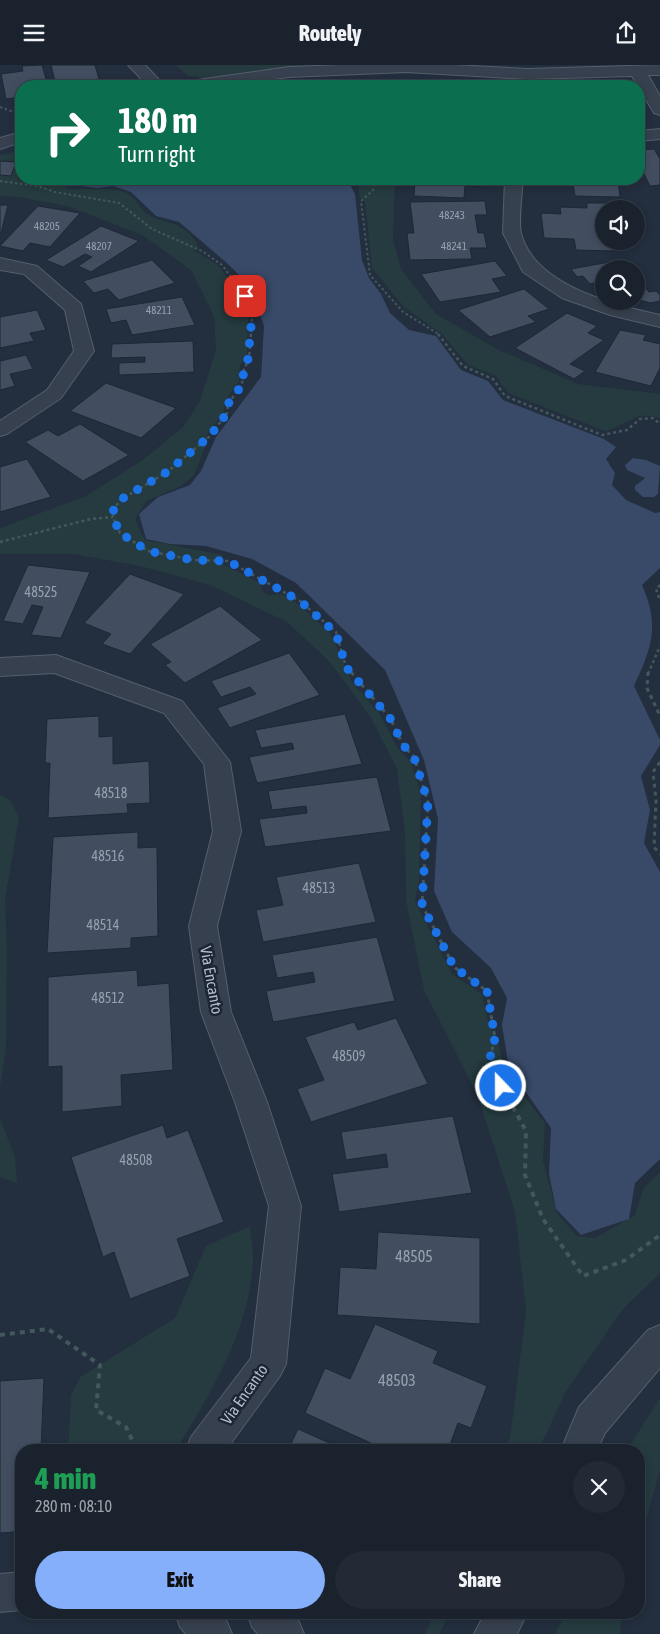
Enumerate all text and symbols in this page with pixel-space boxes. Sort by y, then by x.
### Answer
icon: menu [20,19,48,47]
icon: share [612,19,640,47]
text: Routely [299,20,361,46]
icon: right [35,100,100,165]
text: 180 m [118,100,197,140]
text: Turn right [118,141,195,167]
map controls [595,200,645,310]
button: sound [595,200,645,250]
house number: 48243 [439,209,465,221]
house number: 48205 [34,220,60,232]
house number: 48207 [86,240,112,252]
house number: 48241 [441,240,467,252]
button: search [595,260,645,310]
pin [224,275,266,317]
icon: arrive [231,282,259,310]
house number: 48211 [146,304,172,316]
house number: 48525 [25,584,57,600]
house number: 48518 [95,785,128,801]
house number: 48516 [92,848,125,864]
house number: 48513 [303,880,335,896]
house number: 48514 [87,917,120,933]
street label: Via Encanto [197,945,227,1015]
house number: 48512 [92,990,124,1006]
house number: 48509 [333,1048,365,1064]
position arrow [474,1059,526,1111]
house number: 48508 [120,1152,153,1168]
house number: 48505 [395,1247,433,1265]
street label: Via Encanto [217,1361,271,1427]
house number: 48503 [378,1371,416,1389]
text: 4 min [35,1461,96,1495]
button: close [573,1461,625,1513]
text: 280 m · 08:10 [35,1497,112,1515]
button: Exit [35,1551,325,1609]
button: Share [335,1551,625,1609]

